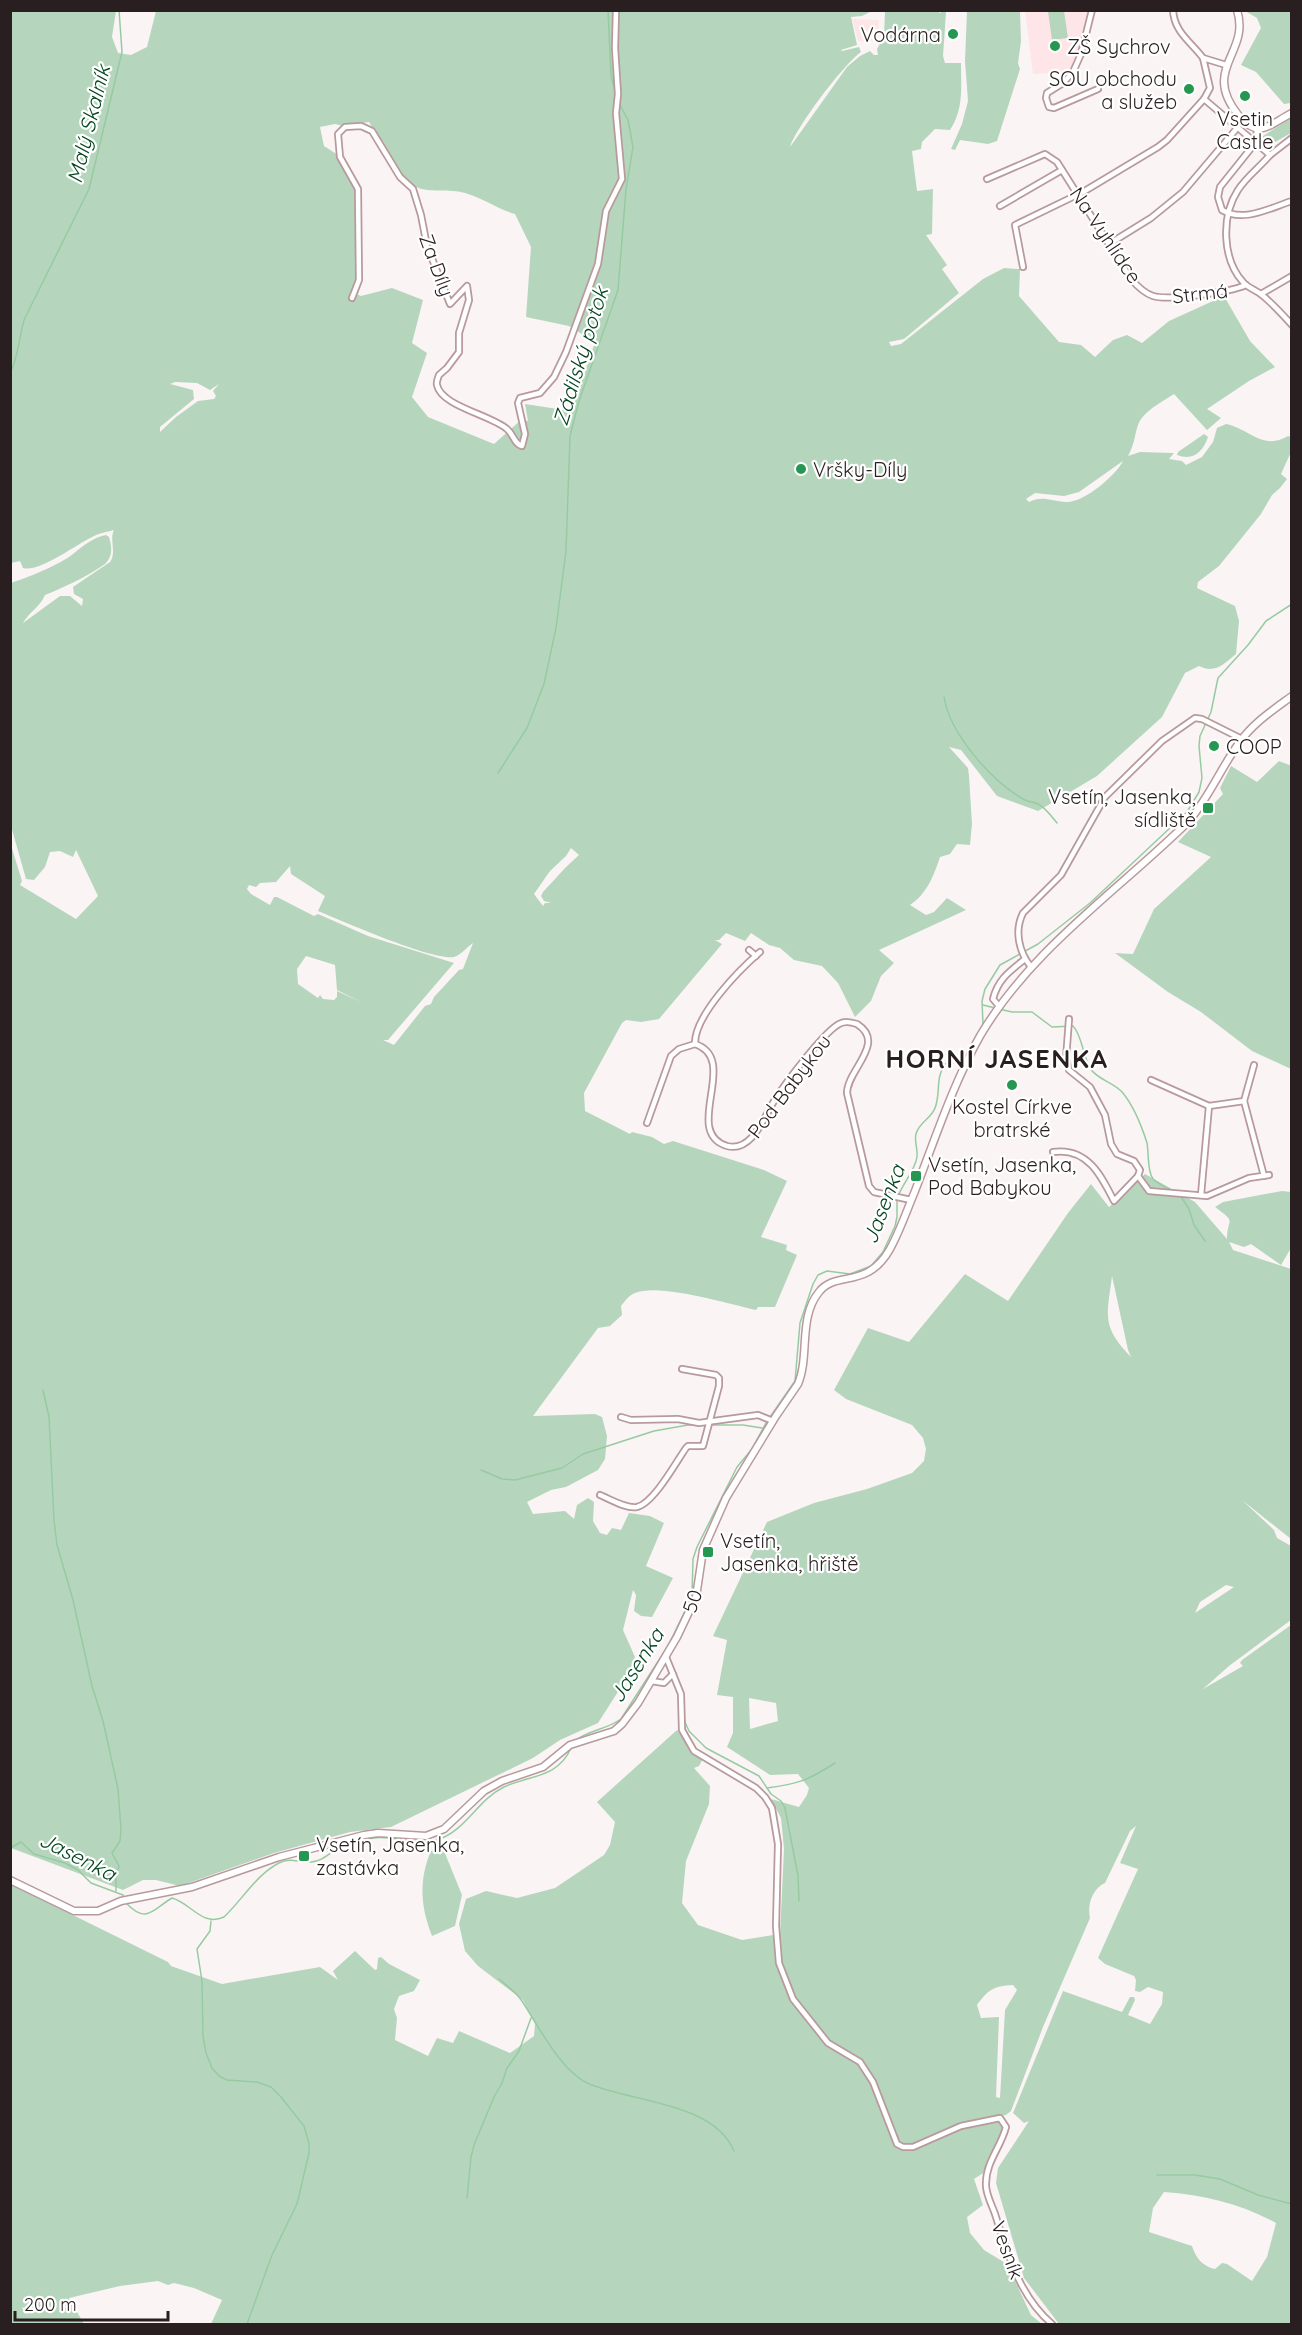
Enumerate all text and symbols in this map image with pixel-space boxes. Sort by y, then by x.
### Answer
place label: Vodárna [860,22,941,47]
marker: Vodárna [946,27,960,41]
place label: ZŠ Sychrov [1067,34,1171,59]
marker: ZŠ Sychrov [1048,39,1062,53]
water label: Malý Skalník [61,61,116,186]
place label: SOU obchodu a služeb [1049,66,1177,114]
marker: SOU obchodu a služeb [1182,82,1196,96]
marker: Vsetin Castle [1238,89,1252,103]
place label: Vsetin Castle [1216,106,1274,154]
street label: Na Vyhlídce [1065,182,1147,288]
street label: Za Díly [414,230,460,300]
street label: Strmá [1171,278,1229,308]
water label: Zádilský potok [547,282,614,428]
place label: Vršky-Díly [813,457,907,482]
marker: Vršky-Díly [794,462,808,476]
place label: COOP [1226,734,1282,759]
marker: COOP [1207,739,1221,753]
place label: Vsetín, Jasenka, sídliště [1048,784,1196,832]
marker: Vsetín, Jasenka, sídliště [1201,801,1215,815]
street label: Pod Babykou [742,1029,836,1143]
district label: HORNÍ JASENKA [885,1042,1109,1075]
marker: Kostel Církve bratrské [1005,1078,1019,1092]
place label: Kostel Církve bratrské [952,1094,1072,1142]
place label: Vsetín, Jasenka, Pod Babykou [928,1152,1076,1200]
water label: Jasenka [856,1160,910,1247]
marker: Vsetín, Jasenka, Pod Babykou [909,1169,923,1183]
place label: Vsetín, Jasenka, hřiště [720,1528,859,1576]
marker: Vsetín, Jasenka, hřiště [701,1545,715,1559]
street label: 50 [677,1586,707,1616]
water label: Jasenka [603,1622,670,1707]
water label: Jasenka [35,1826,122,1887]
place label: Vsetín, Jasenka, zastávka [316,1832,464,1880]
marker: Vsetín, Jasenka, zastávka [297,1849,311,1863]
street label: Vesník [986,2218,1030,2282]
scale bar [15,2284,168,2322]
text: 200 m [24,2293,77,2316]

